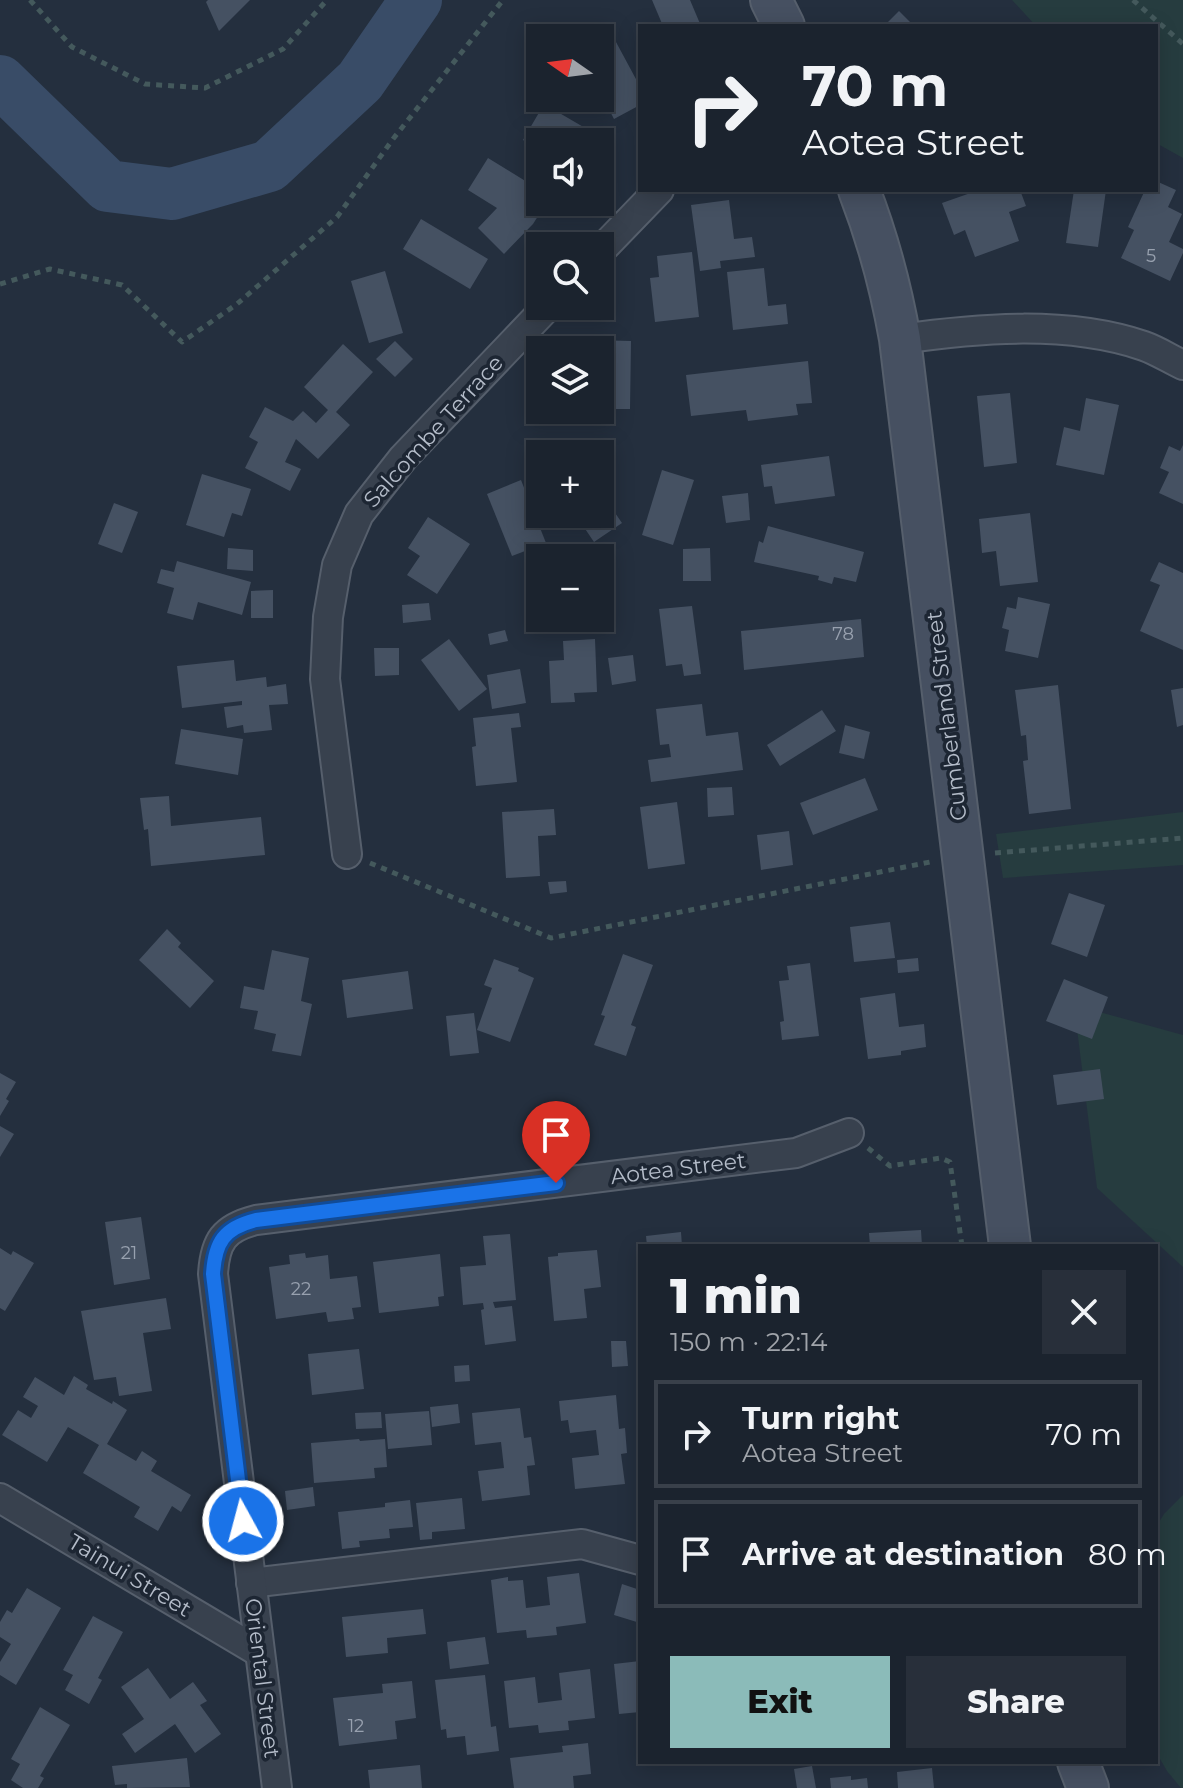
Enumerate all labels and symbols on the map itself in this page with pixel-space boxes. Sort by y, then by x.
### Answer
north arrow [526,24,614,112]
house number: 5 [1146,245,1156,267]
street label: Salcombe Terrace [358,350,509,513]
street label: Cumberland Street [920,609,973,822]
house number: 78 [832,623,854,645]
pin [522,1101,590,1183]
street label: Aotea Street [609,1147,747,1190]
house number: 21 [121,1242,137,1264]
house number: 22 [291,1278,311,1300]
position arrow [201,1479,285,1563]
street label: Tainui Street [63,1528,196,1623]
street label: Oriental Street [239,1597,286,1760]
house number: 12 [348,1715,364,1737]

